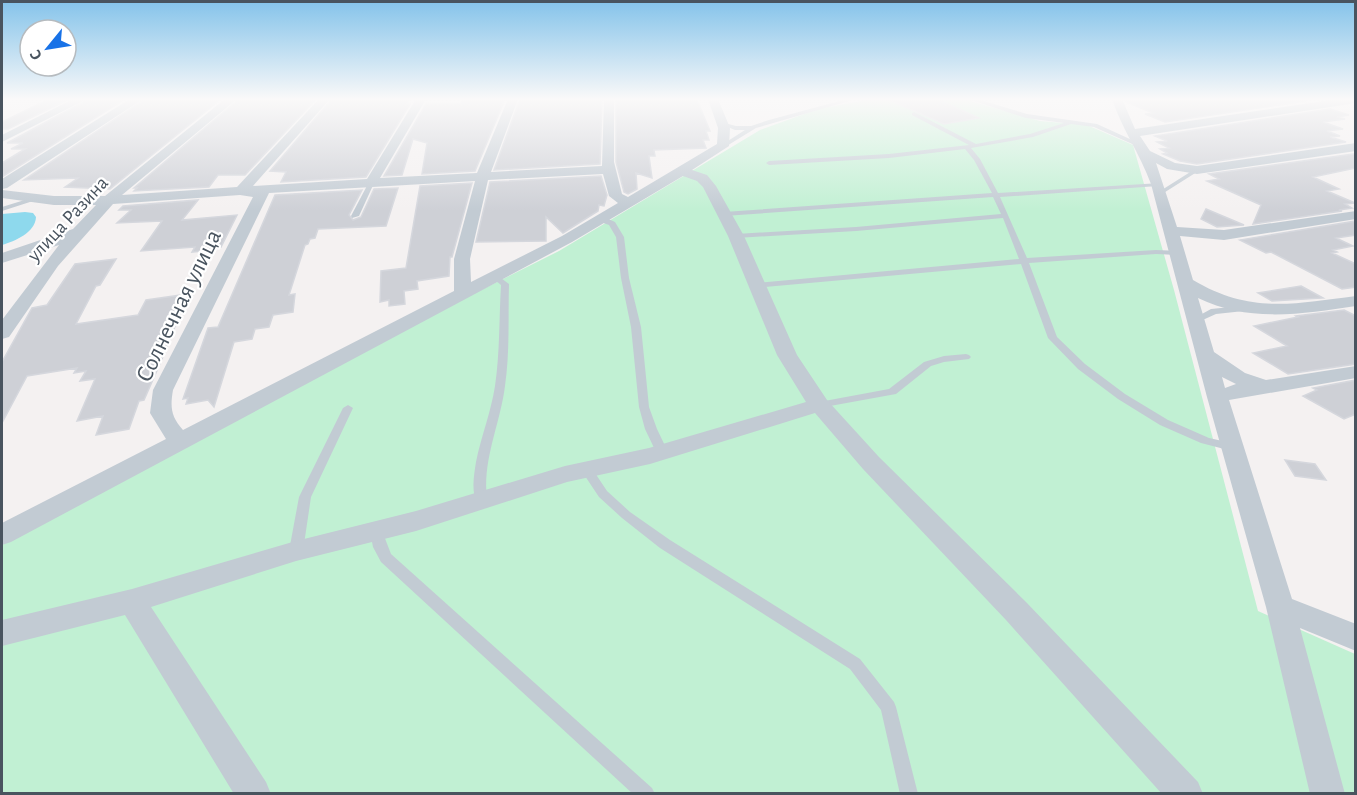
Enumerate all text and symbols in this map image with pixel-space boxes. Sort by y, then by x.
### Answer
north arrow [18,18,78,78]
text: С [27,47,45,63]
street label: улица Разина [23,173,112,266]
street label: Солнечная улица [132,226,226,386]

